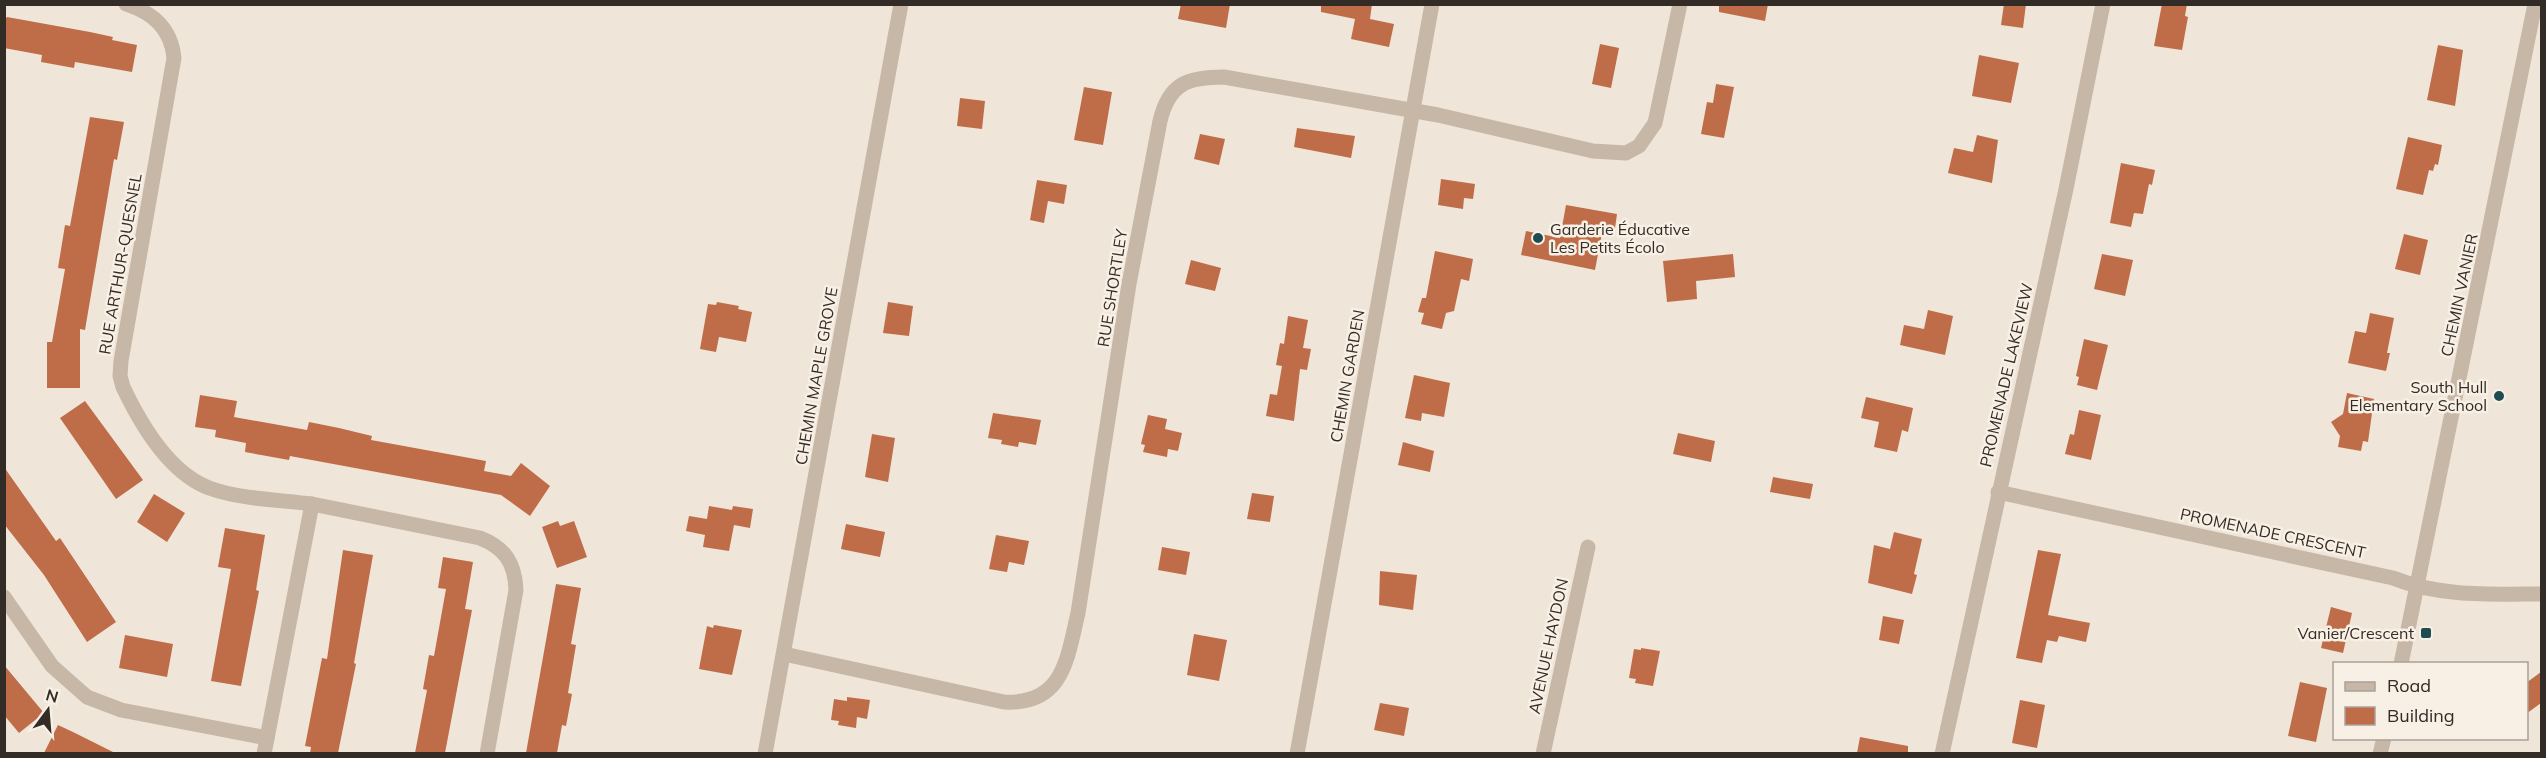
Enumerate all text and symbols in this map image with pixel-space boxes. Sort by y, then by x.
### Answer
street label: RUE ARTHUR-QUESNEL [94,172,146,356]
place label: Garderie Éducative Les Petits Écolo [1550,219,1690,257]
street label: RUE SHORTLEY [1093,227,1131,348]
marker: Garderie Éducative Les Petits Écolo [1531,231,1545,245]
street label: CHEMIN VANIER [2436,232,2482,358]
street label: PROMENADE LAKEVIEW [1975,281,2037,469]
street label: CHEMIN MAPLE GROVE [791,286,841,466]
street label: CHEMIN GARDEN [1325,308,1369,444]
place label: South Hull Elementary School [2349,377,2487,415]
marker: South Hull Elementary School [2492,389,2506,403]
street label: PROMENADE CRESCENT [2178,504,2368,563]
street label: AVENUE HAYDON [1524,576,1572,716]
place label: Vanier/Crescent [2298,623,2414,643]
marker: Vanier/Crescent [2419,626,2433,640]
legend [2333,662,2528,740]
text: Road [2387,674,2431,697]
north arrow [18,680,78,740]
text: N [44,684,61,707]
text: Building [2387,704,2455,727]

